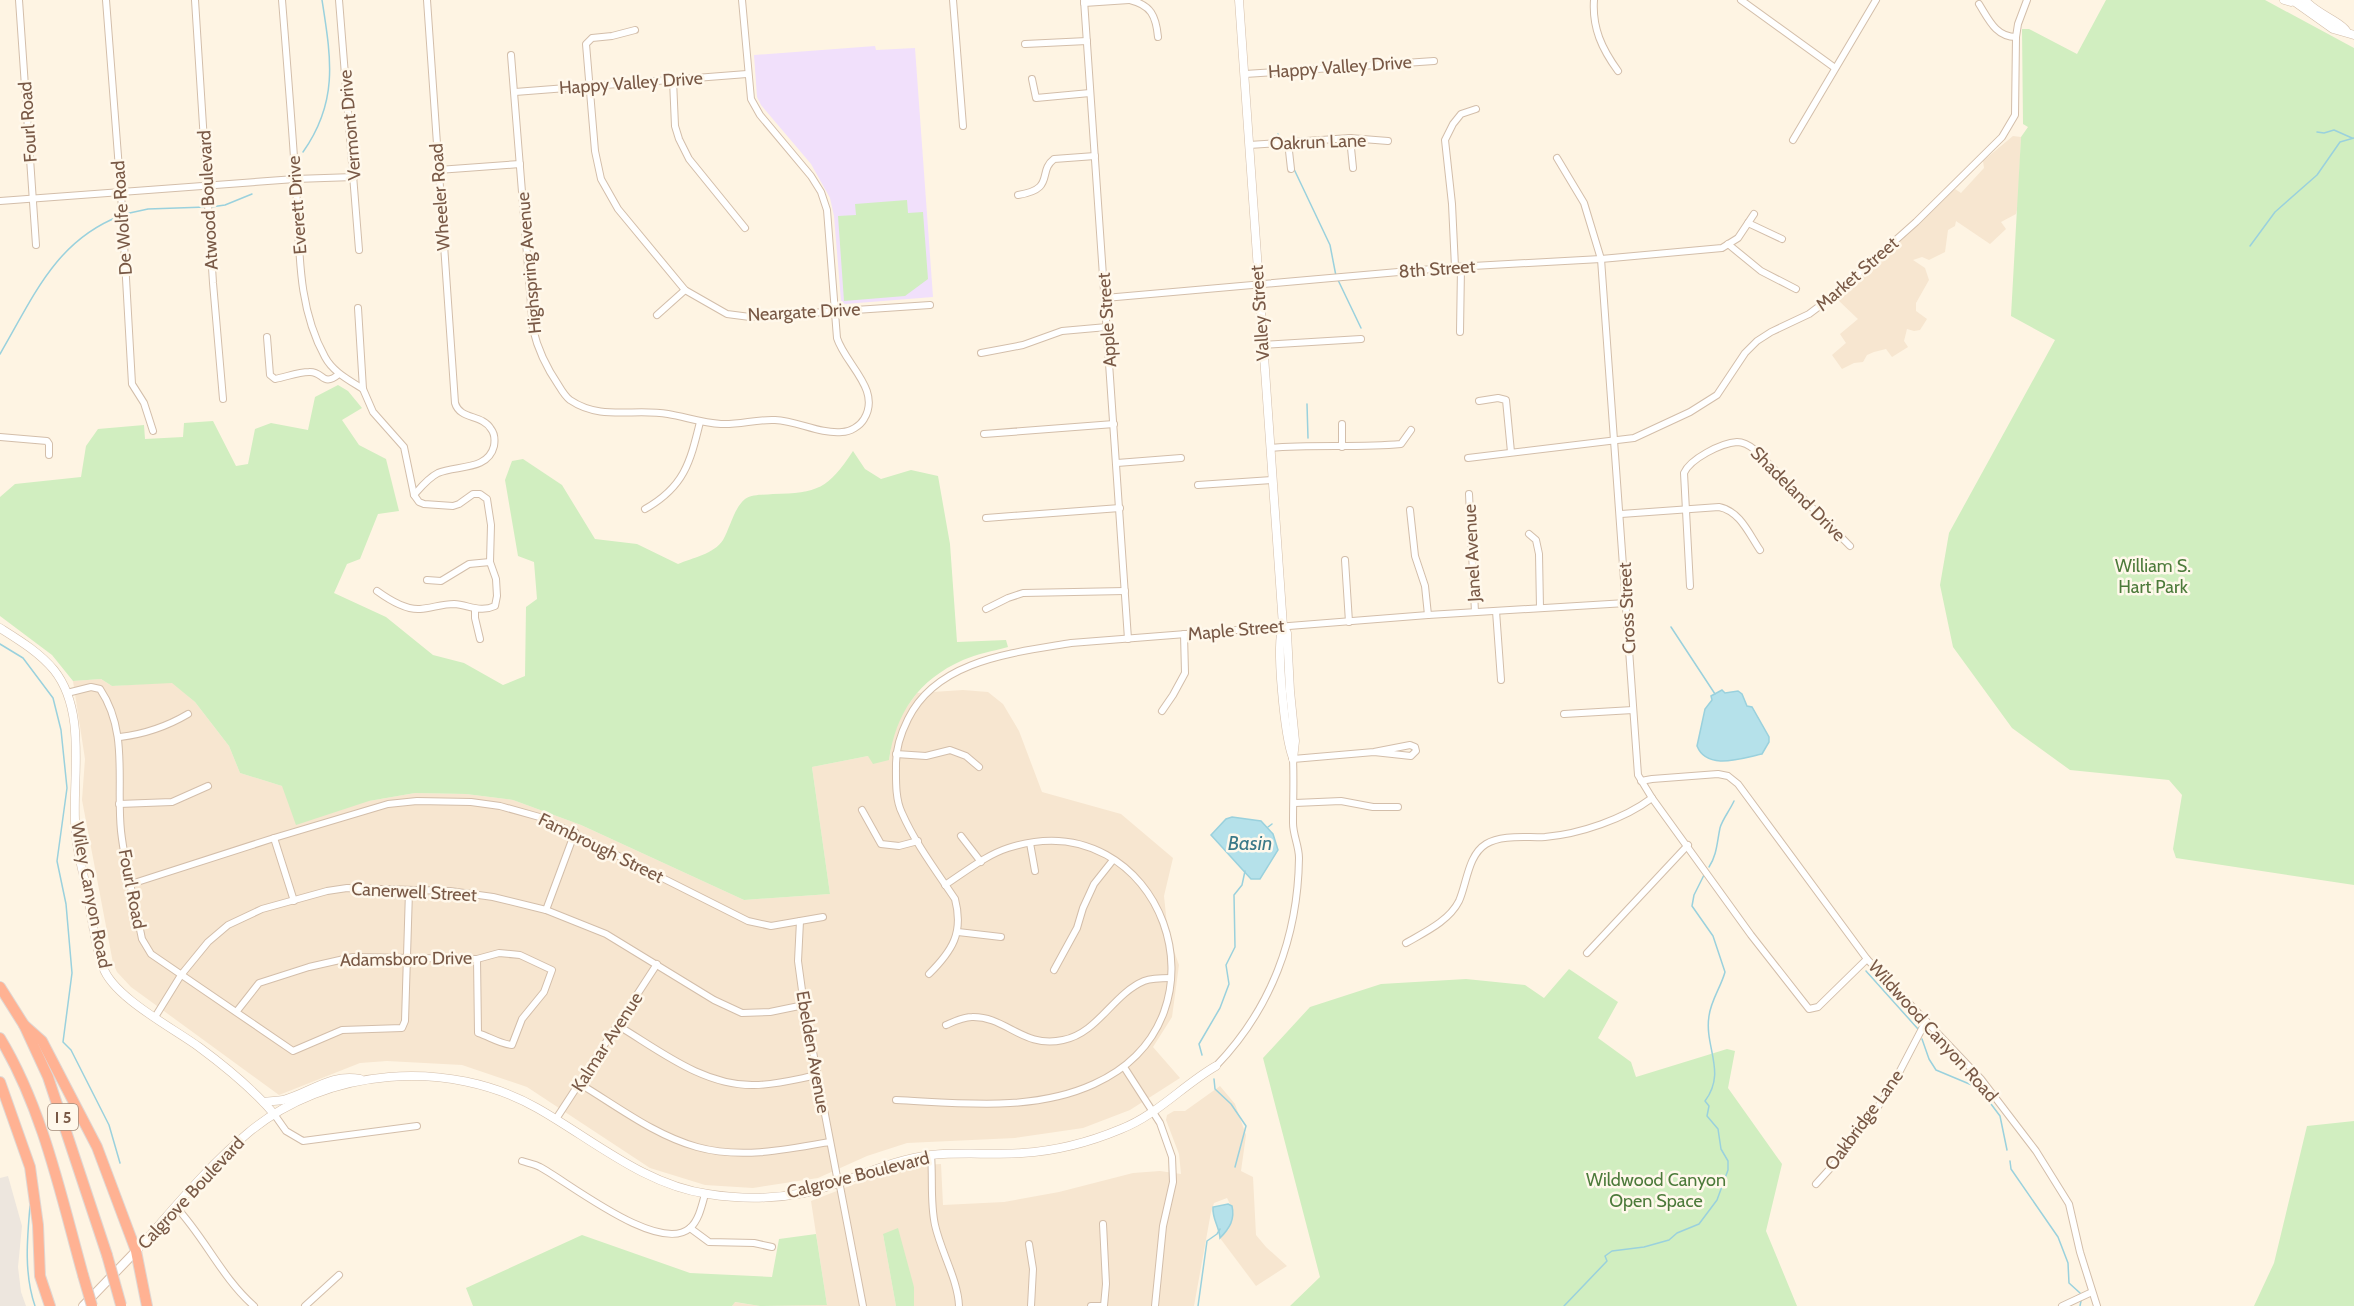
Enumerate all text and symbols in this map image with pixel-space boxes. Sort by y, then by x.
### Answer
street label: Happy Valley Drive [1267,51,1413,83]
street label: Happy Valley Drive [558,67,704,99]
street label: Vermont Drive [334,69,366,181]
street label: Fourl Road [14,81,42,163]
street label: Oakrun Lane [1269,129,1367,155]
street label: Atwood Boulevard [193,130,223,270]
street label: Wheeler Road [425,143,455,251]
street label: Everett Drive [283,155,311,255]
street label: De Wolfe Road [107,160,137,276]
street label: Highspring Avenue [512,191,546,335]
street label: Market Street [1811,232,1903,316]
street label: 8th Street [1398,255,1476,283]
street label: Valley Street [1246,264,1274,362]
street label: Apple Street [1093,272,1121,368]
street label: Neargate Drive [747,298,861,326]
street label: Shadeland Drive [1746,442,1850,546]
street label: Janel Avenue [1458,504,1486,603]
park label: William S. Hart Park [2115,555,2191,598]
street label: Cross Street [1614,562,1640,654]
street label: Maple Street [1187,615,1285,645]
street label: Fambrough Street [535,808,667,888]
street label: Wiley Canyon Road [66,820,116,970]
water label: Basin [1228,831,1272,855]
street label: Fourl Road [113,847,151,931]
street label: Canerwell Street [351,878,477,906]
street label: Adamsboro Drive [340,947,472,971]
street label: Wildwood Canyon Road [1864,956,2002,1106]
street label: Kalmar Avenue [567,988,647,1096]
street label: Ebelden Avenue [791,989,835,1115]
street label: Oakbridge Lane [1820,1065,1908,1175]
road number: I 5 [48,1104,78,1130]
street label: Calgrove Boulevard [133,1132,249,1254]
street label: Calgrove Boulevard [784,1147,932,1203]
park label: Wildwood Canyon Open Space [1586,1169,1726,1212]

